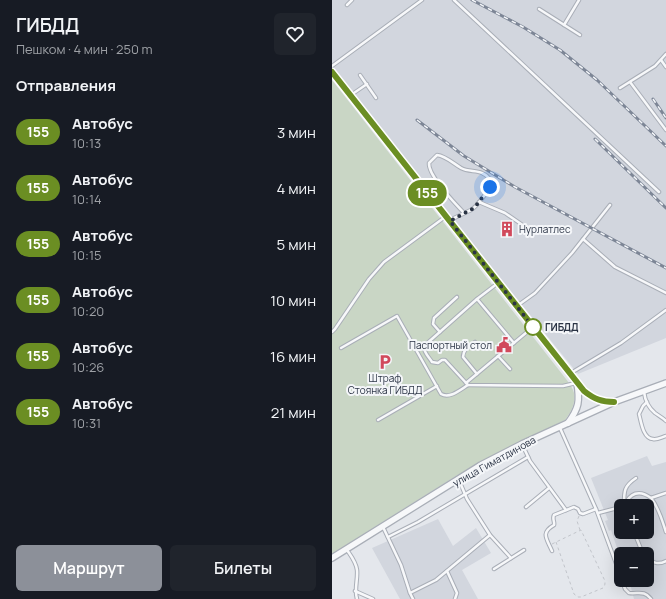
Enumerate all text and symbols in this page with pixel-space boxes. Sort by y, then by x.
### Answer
text: ГИБДД [16,12,79,38]
button: heart [274,13,316,55]
text: Пешком · 4 мин · 250 m [16,40,153,58]
text: Отправления [16,75,116,96]
text: Автобус [72,113,133,134]
text: 155 [27,122,49,141]
text: 3 мин [277,122,316,143]
text: 10:13 [72,134,101,152]
text: Автобус [72,169,133,190]
your location [480,177,500,197]
text: 155 [27,178,49,197]
text: 4 мин [276,178,316,199]
line badge: 155 [404,180,450,206]
text: 155 [416,183,438,202]
text: 10:14 [72,190,102,208]
building icon: Нурлатлес [498,220,516,238]
place label: Нурлатлес [519,222,571,236]
text: Автобус [72,225,133,246]
text: 155 [27,234,49,253]
text: 5 мин [277,234,316,255]
text: 10:15 [72,246,101,264]
text: Автобус [72,281,133,302]
text: 155 [27,290,49,309]
text: 10 мин [270,290,316,311]
text: 10:20 [72,302,104,320]
marker: ГИБДД [524,318,542,336]
place label: ГИБДД [545,320,579,334]
public building icon: Паспортный стол [495,336,513,354]
text: Автобус [72,337,133,358]
place label: Паспортный стол [409,338,492,352]
text: 155 [27,346,49,365]
text: 16 мин [270,346,316,367]
parking icon: Штраф Стоянка ГИБДД [376,353,394,371]
text: 10:26 [72,358,104,376]
place label: Штраф Стоянка ГИБДД [348,371,422,397]
text: Автобус [72,393,133,414]
text: 155 [27,402,49,421]
text: 21 мин [271,402,316,423]
text: 10:31 [72,414,101,432]
street label: улица Гиматдинова [450,432,538,490]
map controls [614,499,654,587]
button: + [614,499,654,539]
button: Маршрут [16,545,162,591]
button: Билеты [170,545,316,591]
button: − [614,547,654,587]

